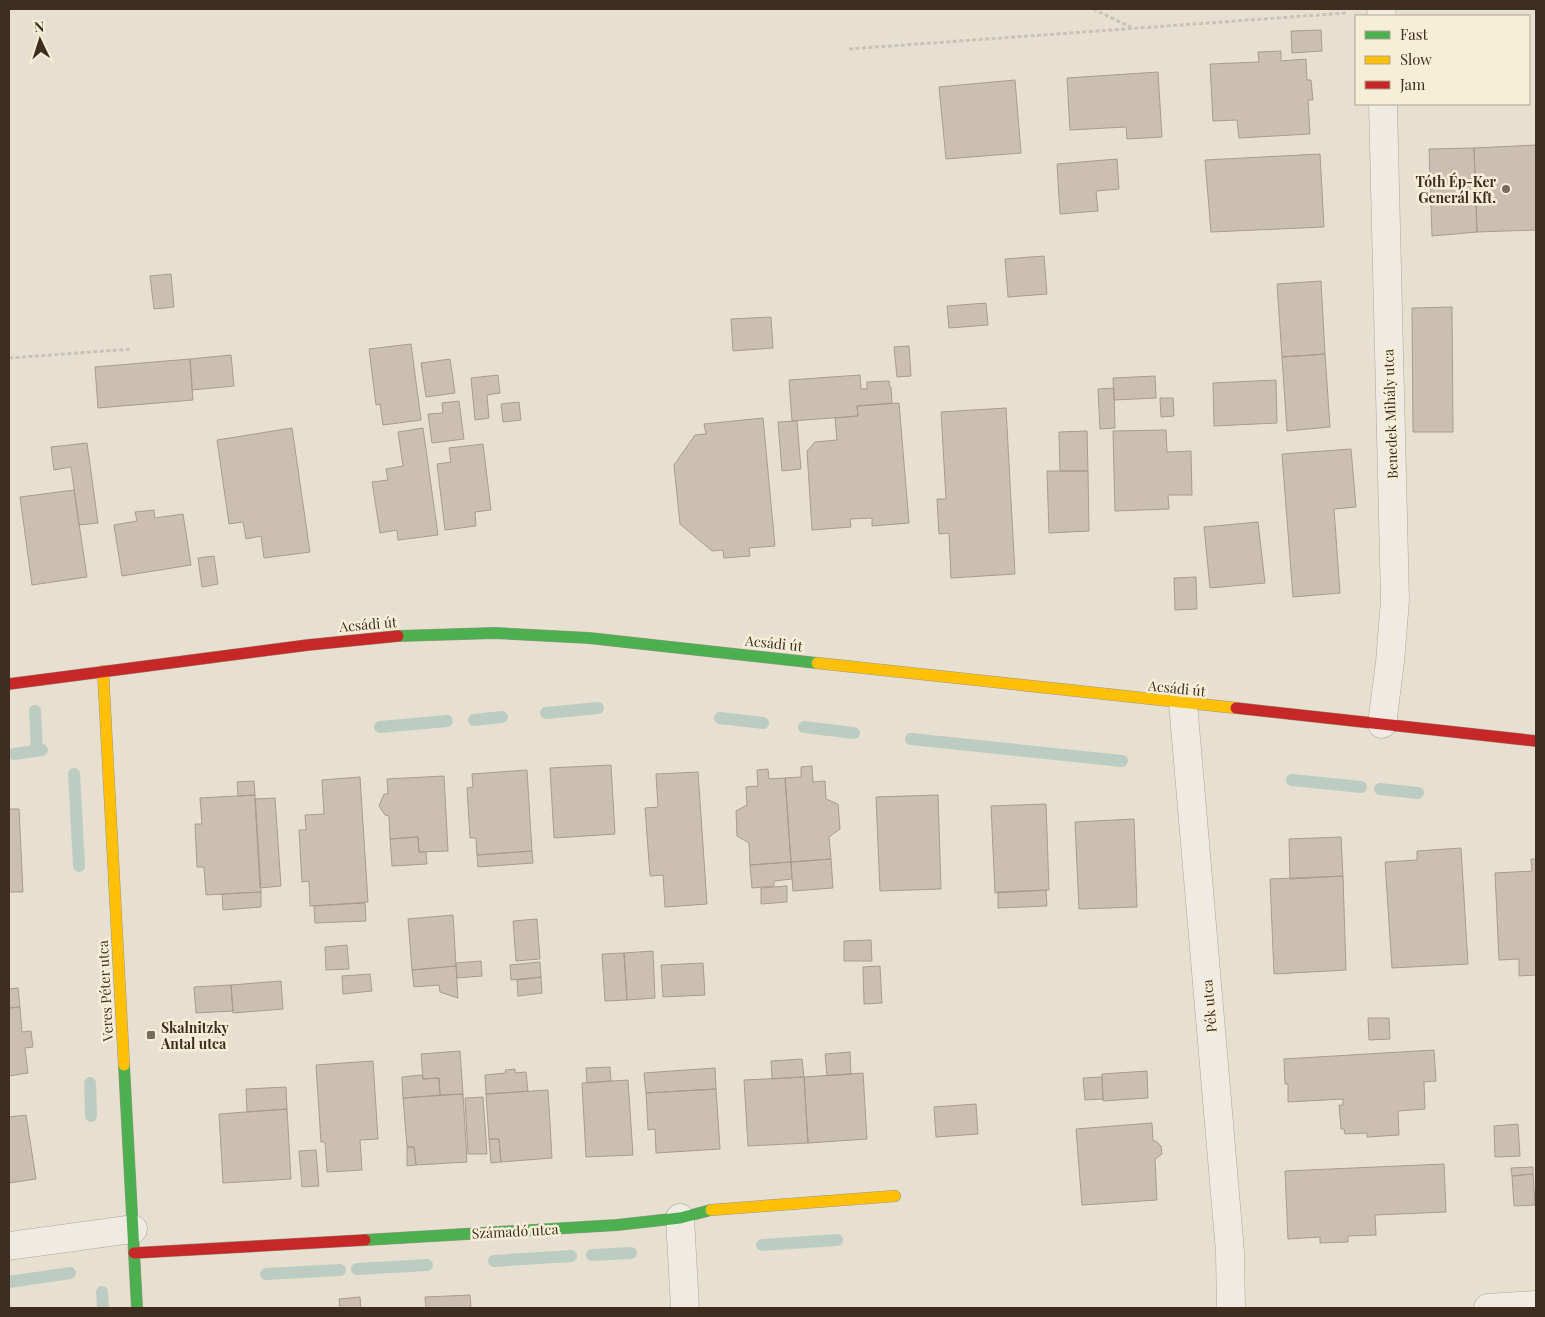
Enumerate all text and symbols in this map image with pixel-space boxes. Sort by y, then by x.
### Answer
north arrow [15,15,65,65]
legend [1355,15,1530,105]
text: N [33,17,45,36]
text: Fast [1400,24,1429,44]
text: Slow [1400,49,1432,69]
text: Jam [1399,74,1426,94]
place label: Tóth Ép-Ker Generál Kft. [1415,172,1496,207]
marker: Tóth Ép-Ker Generál Kft. [1500,183,1512,195]
street label: Benedek Mihály utca [1378,349,1402,479]
street label: Acsádi út [337,612,399,636]
street label: Acsádi út [743,630,805,656]
street label: Acsádi út [1146,675,1208,701]
street label: Veres Péter utca [93,940,117,1043]
street label: Pék utca [1197,979,1221,1033]
place label: Skalnitzky Antal utca [160,1018,230,1053]
marker: Skalnitzky Antal utca [145,1029,157,1041]
street label: Számadó utca [471,1219,559,1243]

